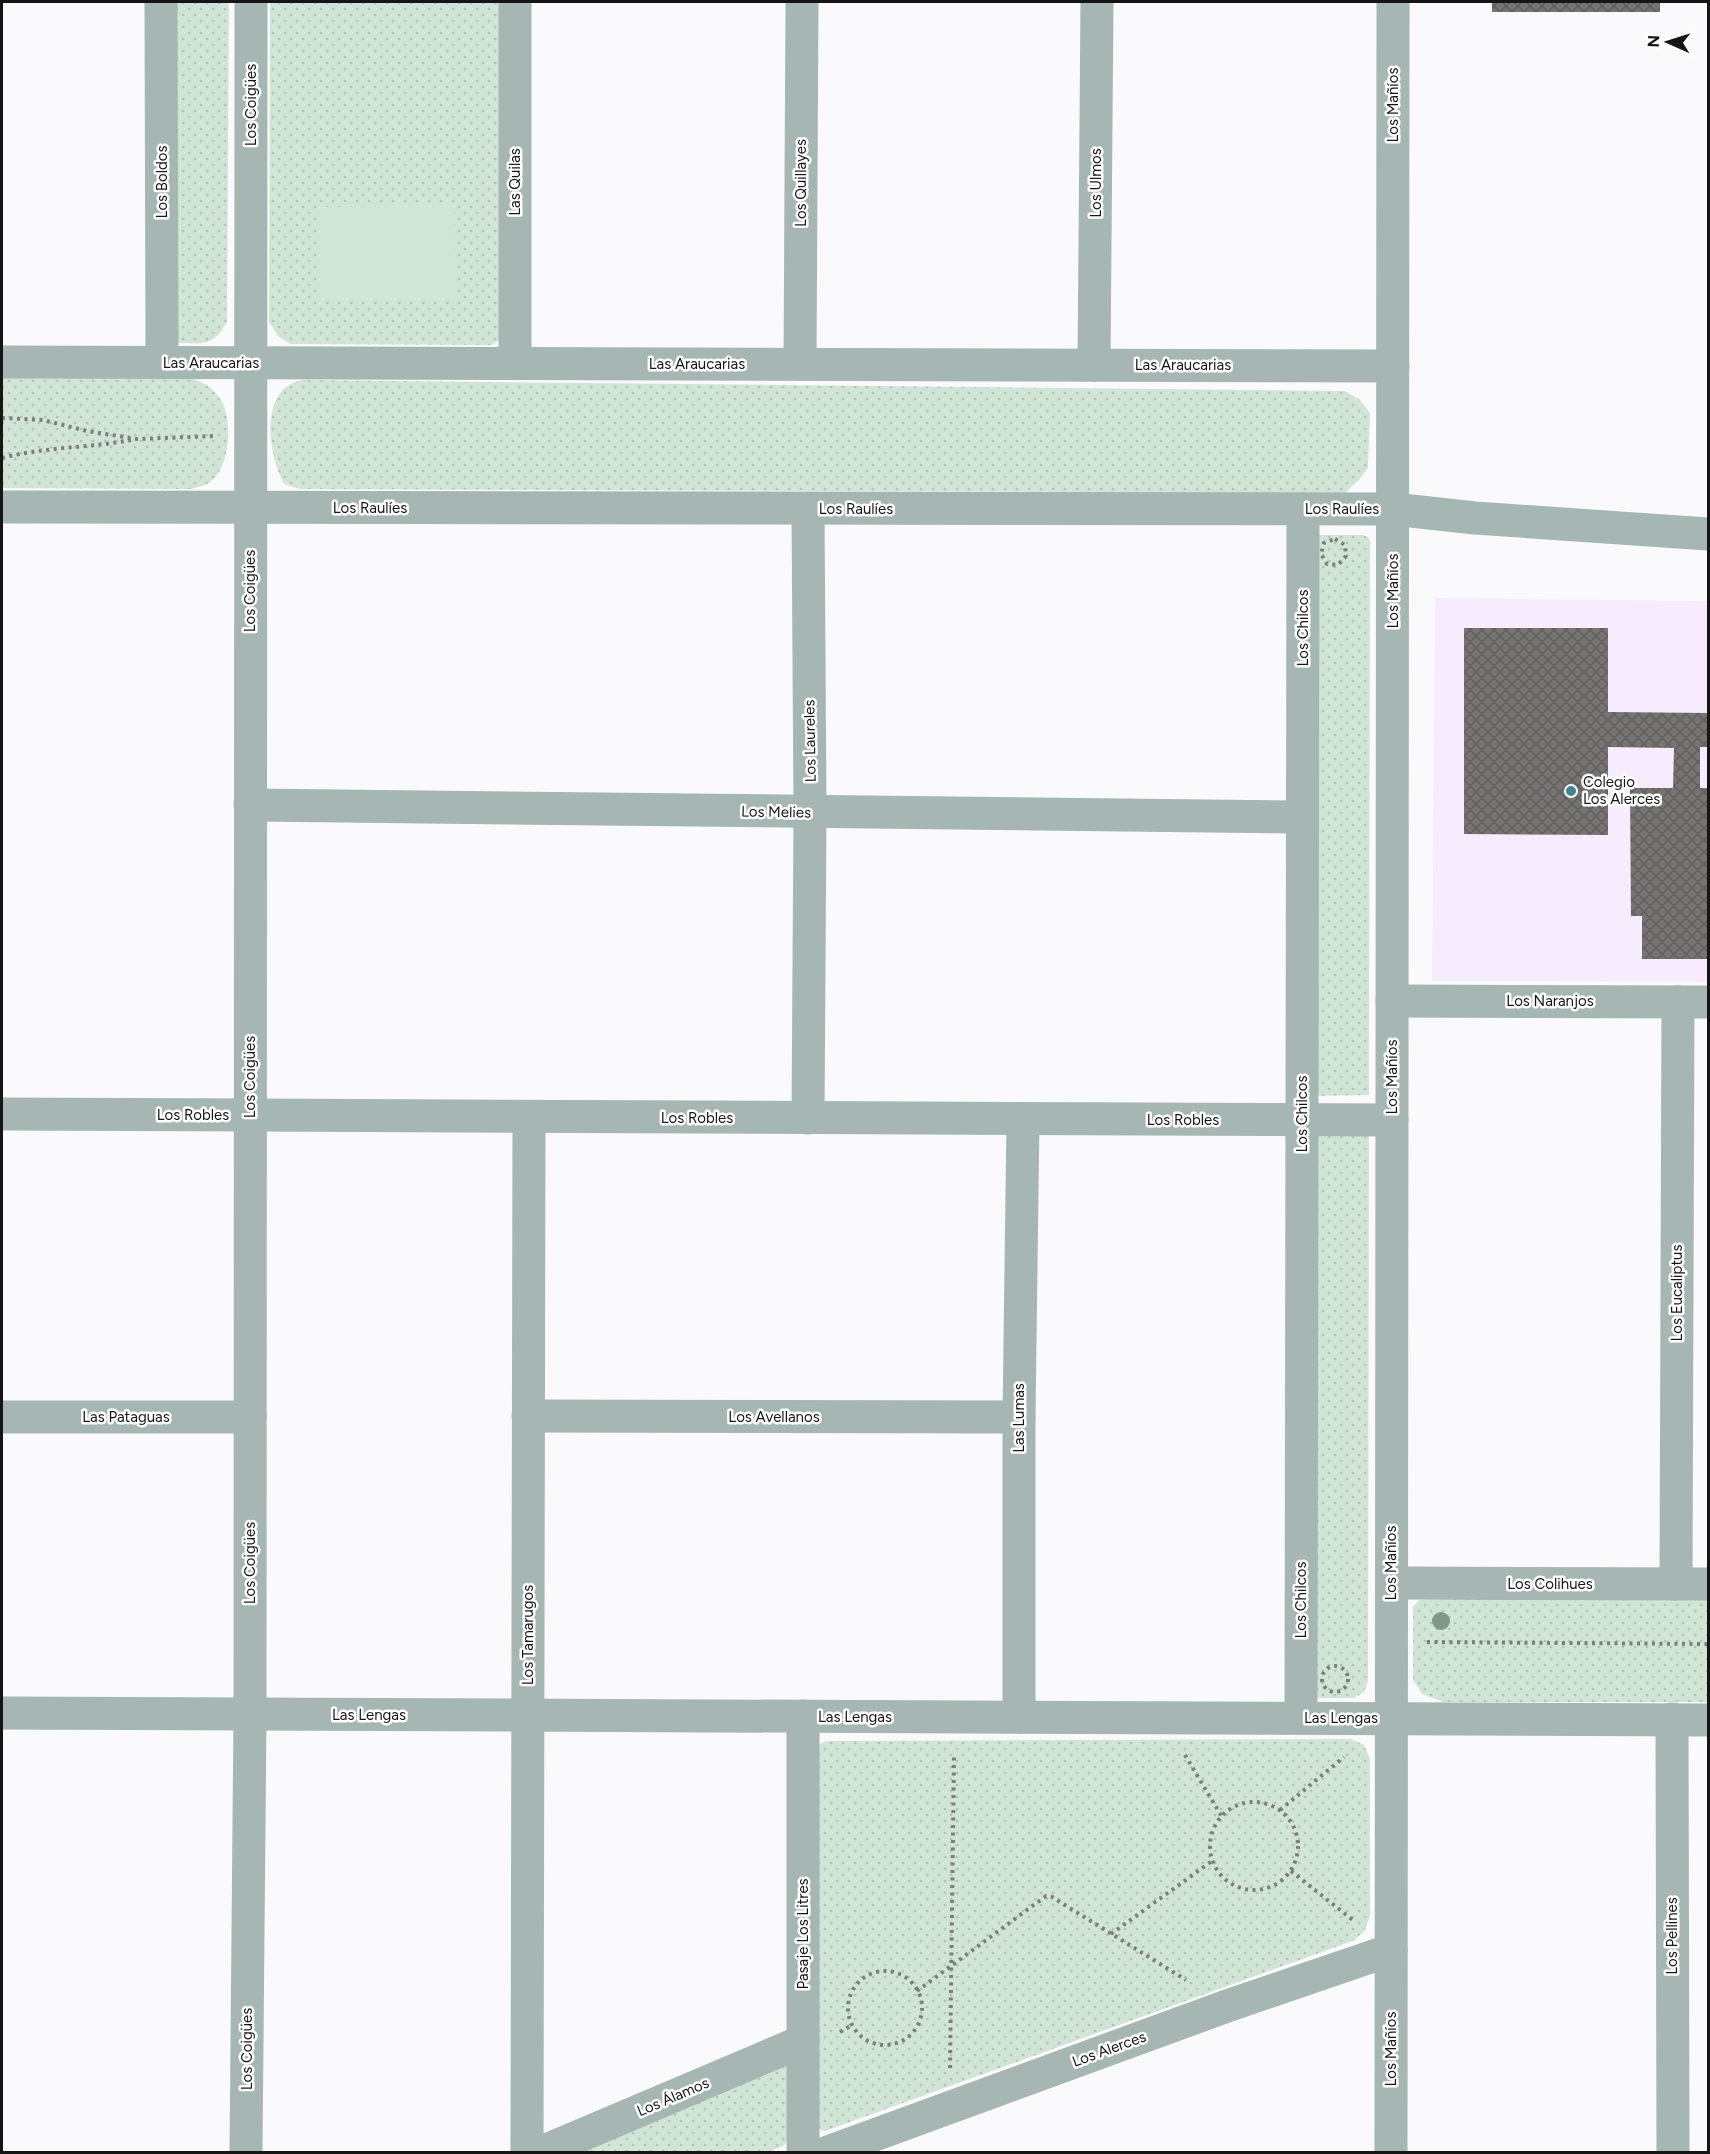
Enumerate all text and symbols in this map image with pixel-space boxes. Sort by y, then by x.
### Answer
north arrow [1638,12,1698,72]
text: N [1644,35,1663,48]
street label: Los Coigües [242,64,260,146]
street label: Los Mañíos [1384,67,1402,143]
street label: Los Quillayes [792,139,810,227]
street label: Los Boldos [153,146,171,218]
street label: Las Quilas [506,148,524,216]
street label: Los Ulmos [1087,148,1105,218]
street label: Las Araucarias [163,354,259,372]
street label: Las Araucarias [649,355,745,373]
street label: Las Araucarias [1135,356,1231,374]
street label: Los Raulíes [333,499,407,517]
street label: Los Raulíes [819,500,893,518]
street label: Los Raulíes [1305,500,1379,518]
street label: Los Coigües [241,550,259,632]
street label: Los Mañíos [1384,553,1402,629]
street label: Los Chilcos [1294,590,1312,666]
street label: Los Laureles [800,699,820,783]
place label: Colegio Los Alerces [1583,773,1660,808]
marker: Colegio Los Alerces [1564,784,1578,798]
street label: Los Melies [741,802,811,822]
street label: Los Naranjos [1506,992,1594,1010]
street label: Los Coigües [241,1036,259,1118]
street label: Los Mañíos [1383,1039,1401,1115]
street label: Los Chilcos [1293,1076,1311,1152]
street label: Los Robles [157,1106,229,1124]
street label: Los Robles [661,1109,733,1127]
street label: Los Robles [1147,1111,1219,1129]
street label: Los Eucaliptus [1668,1245,1686,1341]
street label: Las Lumas [1010,1383,1028,1453]
street label: Las Pataguas [82,1408,170,1426]
street label: Los Avellanos [728,1408,820,1426]
street label: Los Coigües [241,1522,259,1604]
street label: Los Mañíos [1382,1525,1400,1601]
street label: Los Chilcos [1292,1562,1310,1638]
street label: Los Colihues [1507,1575,1593,1593]
street label: Los Tamarugos [519,1585,537,1685]
street label: Las Lengas [332,1706,406,1724]
street label: Las Lengas [818,1708,892,1726]
street label: Las Lengas [1304,1709,1378,1727]
street label: Pasaje Los Litres [794,1878,812,1990]
street label: Los Pellines [1663,1897,1681,1975]
street label: Los Coigües [238,2008,256,2090]
street label: Los Mañíos [1382,2011,1400,2087]
street label: Los Alerces [1070,2027,1148,2071]
street label: Los Álamos [634,2074,712,2120]

